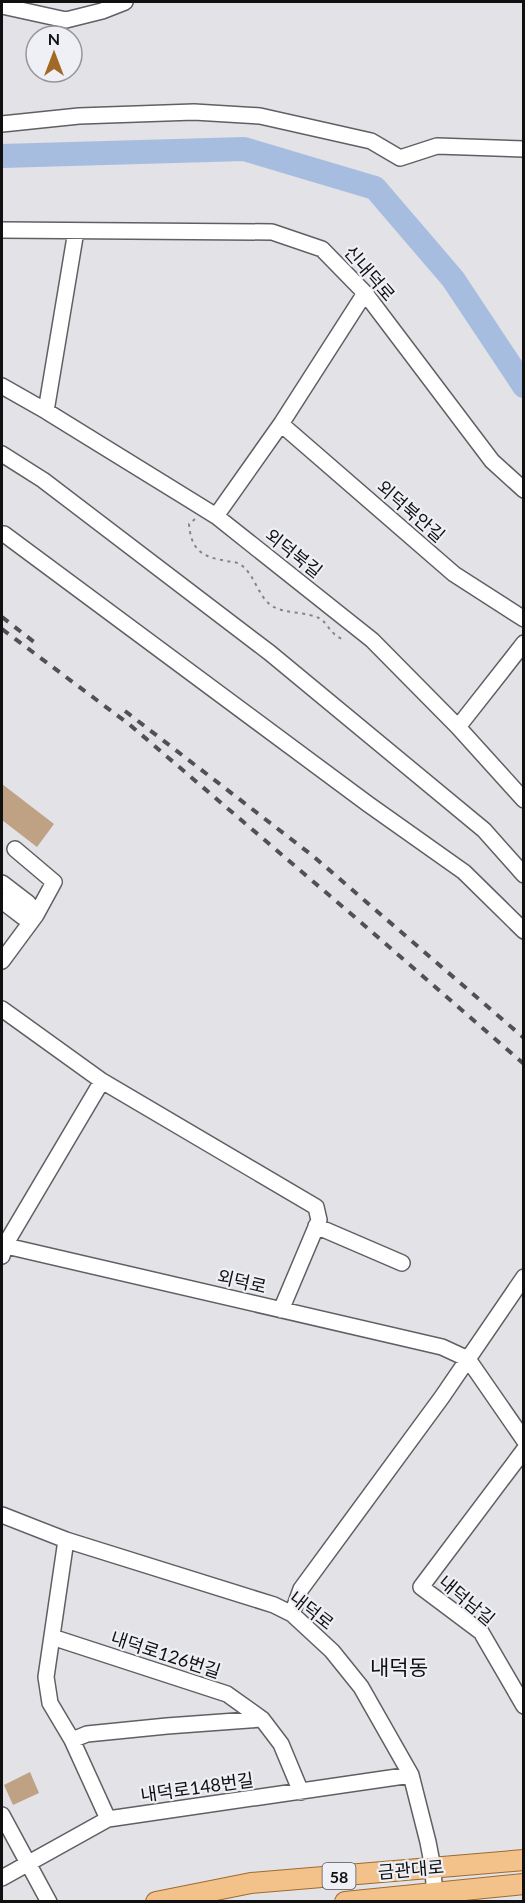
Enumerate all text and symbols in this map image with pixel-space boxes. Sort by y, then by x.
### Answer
north arrow [24,24,84,84]
text: N [48,29,60,48]
street label: 신내덕로 [340,241,400,305]
street label: 외덕북안길 [373,476,449,546]
street label: 외덕북길 [261,524,327,582]
street label: 외덕로 [215,1265,269,1297]
street label: 내덕남길 [435,1570,499,1630]
street label: 내덕로 [286,1586,338,1634]
street label: 내덕로126번길 [108,1626,224,1682]
district label: 내덕동 [370,1654,428,1679]
street label: 내덕로148번길 [139,1768,255,1806]
street label: 금관대로 [377,1855,445,1883]
road number: 58 [322,1863,356,1889]

